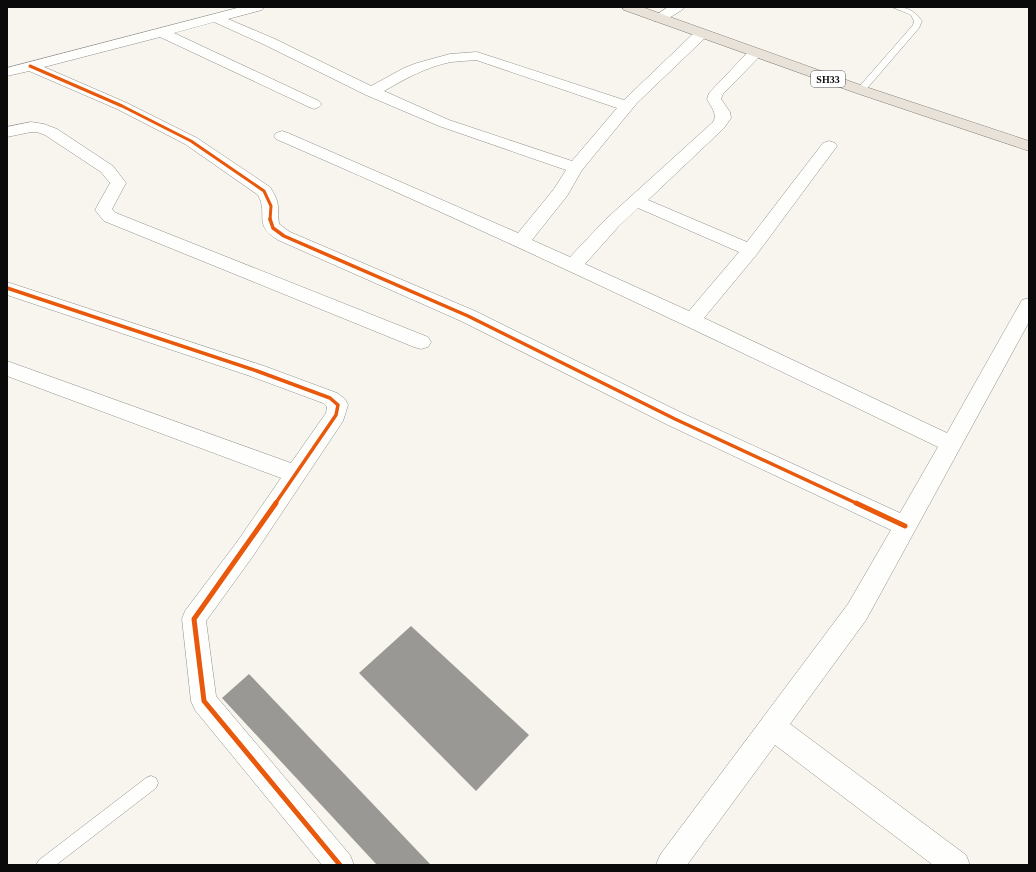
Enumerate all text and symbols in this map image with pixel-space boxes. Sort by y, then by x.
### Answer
road number: SH33 [811,71,845,87]

